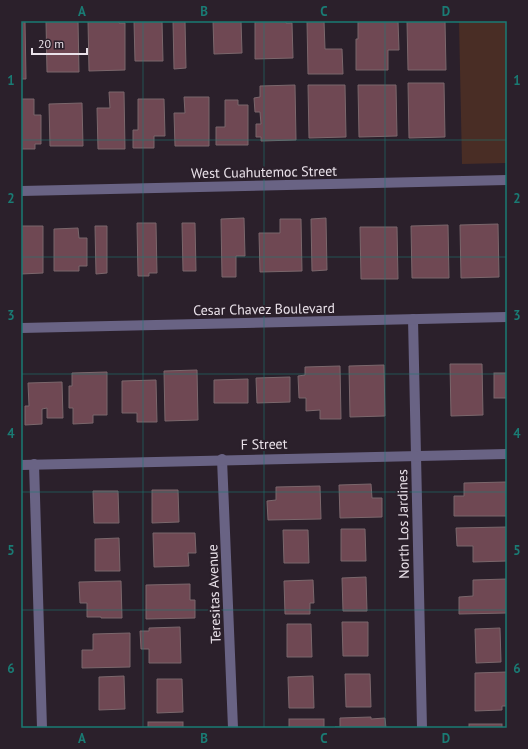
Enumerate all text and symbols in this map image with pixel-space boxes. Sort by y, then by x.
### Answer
text: A [78,3,86,20]
text: B [200,3,208,20]
text: C [320,3,328,20]
text: D [442,3,450,20]
scale bar [32,30,87,56]
text: 20 m [38,36,64,51]
text: 1 [7,72,15,89]
text: 1 [513,72,521,89]
street label: West Cuahutemoc Street [191,162,337,182]
text: 2 [7,190,15,207]
text: 2 [513,190,521,207]
street label: Cesar Chavez Boulevard [193,299,335,319]
text: 3 [7,307,15,324]
text: 3 [513,307,521,324]
text: 4 [7,425,15,442]
text: 4 [513,425,521,442]
street label: F Street [240,435,288,453]
street label: North Los Jardines [393,469,413,579]
text: 5 [7,542,15,559]
text: 5 [513,542,521,559]
street label: Teresitas Avenue [203,544,225,644]
text: 6 [7,660,15,677]
text: 6 [513,660,521,677]
text: A [78,730,86,747]
text: B [200,730,208,747]
text: C [320,730,328,747]
text: D [442,730,450,747]

